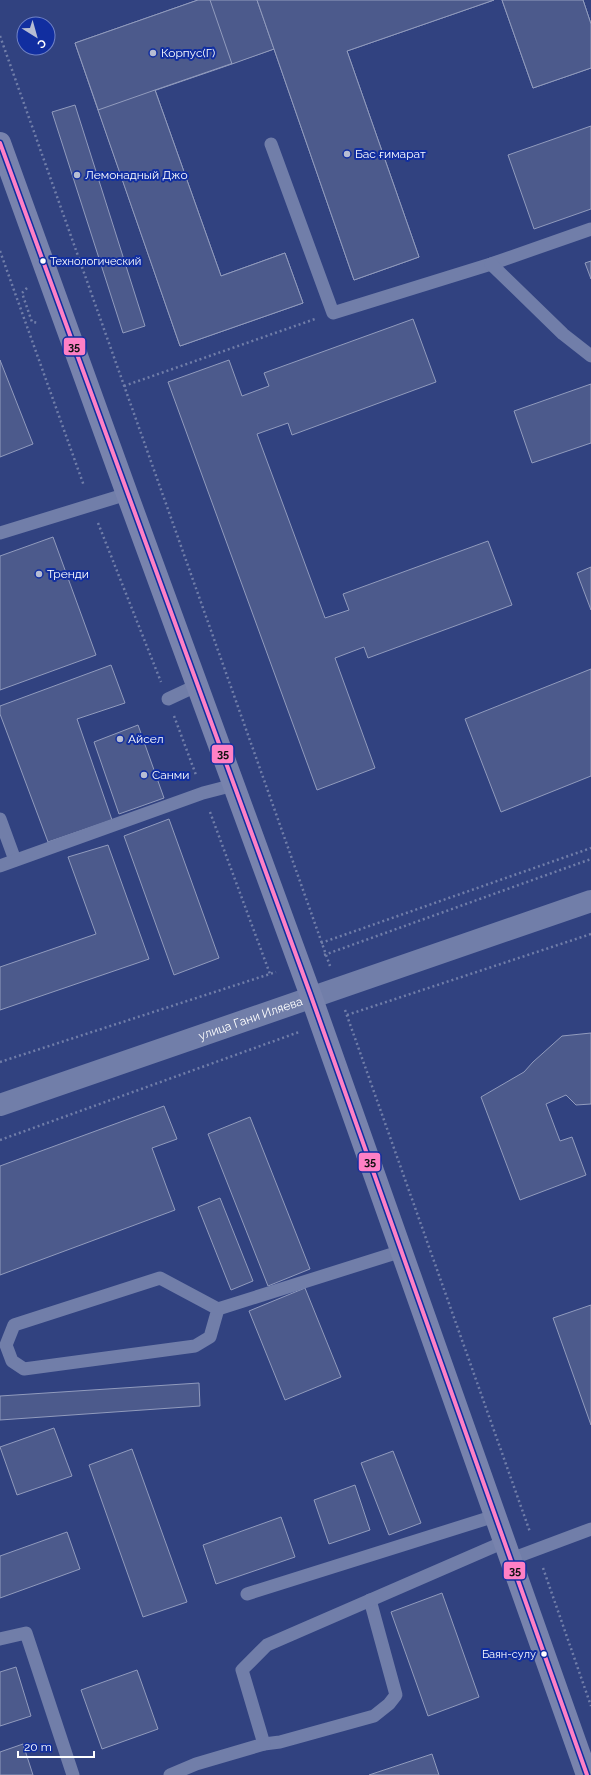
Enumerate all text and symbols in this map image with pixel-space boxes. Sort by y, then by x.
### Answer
north arrow [16,16,56,56]
text: С [34,36,49,51]
place label: Корпус(Г) [161,46,215,60]
marker: Корпус(Г) [148,48,158,58]
place label: Бас ғимарат [355,147,426,161]
marker: Бас ғимарат [342,149,352,159]
place label: Лемонадный Джо [85,168,188,182]
marker: Лемонадный Джо [72,170,82,180]
place label: Технологический [50,255,141,268]
marker: Технологический [38,256,48,266]
line badge: 35 [63,337,86,356]
text: 35 [68,341,80,354]
place label: Тренди [47,567,89,581]
marker: Тренди [34,569,44,579]
place label: Айсел [128,732,164,746]
marker: Айсел [115,734,125,744]
line badge: 35 [211,744,234,764]
text: 35 [217,748,229,761]
place label: Санми [152,768,189,782]
marker: Санми [139,770,149,780]
street label: улица Гани Иляева [197,994,304,1043]
line badge: 35 [358,1152,381,1172]
text: 35 [364,1156,376,1169]
line badge: 35 [503,1561,526,1580]
text: 35 [509,1565,521,1578]
place label: Баян-сулу [482,1648,536,1661]
marker: Баян-сулу [539,1649,549,1659]
scale bar [18,1733,94,1759]
text: 20 m [24,1740,52,1754]

